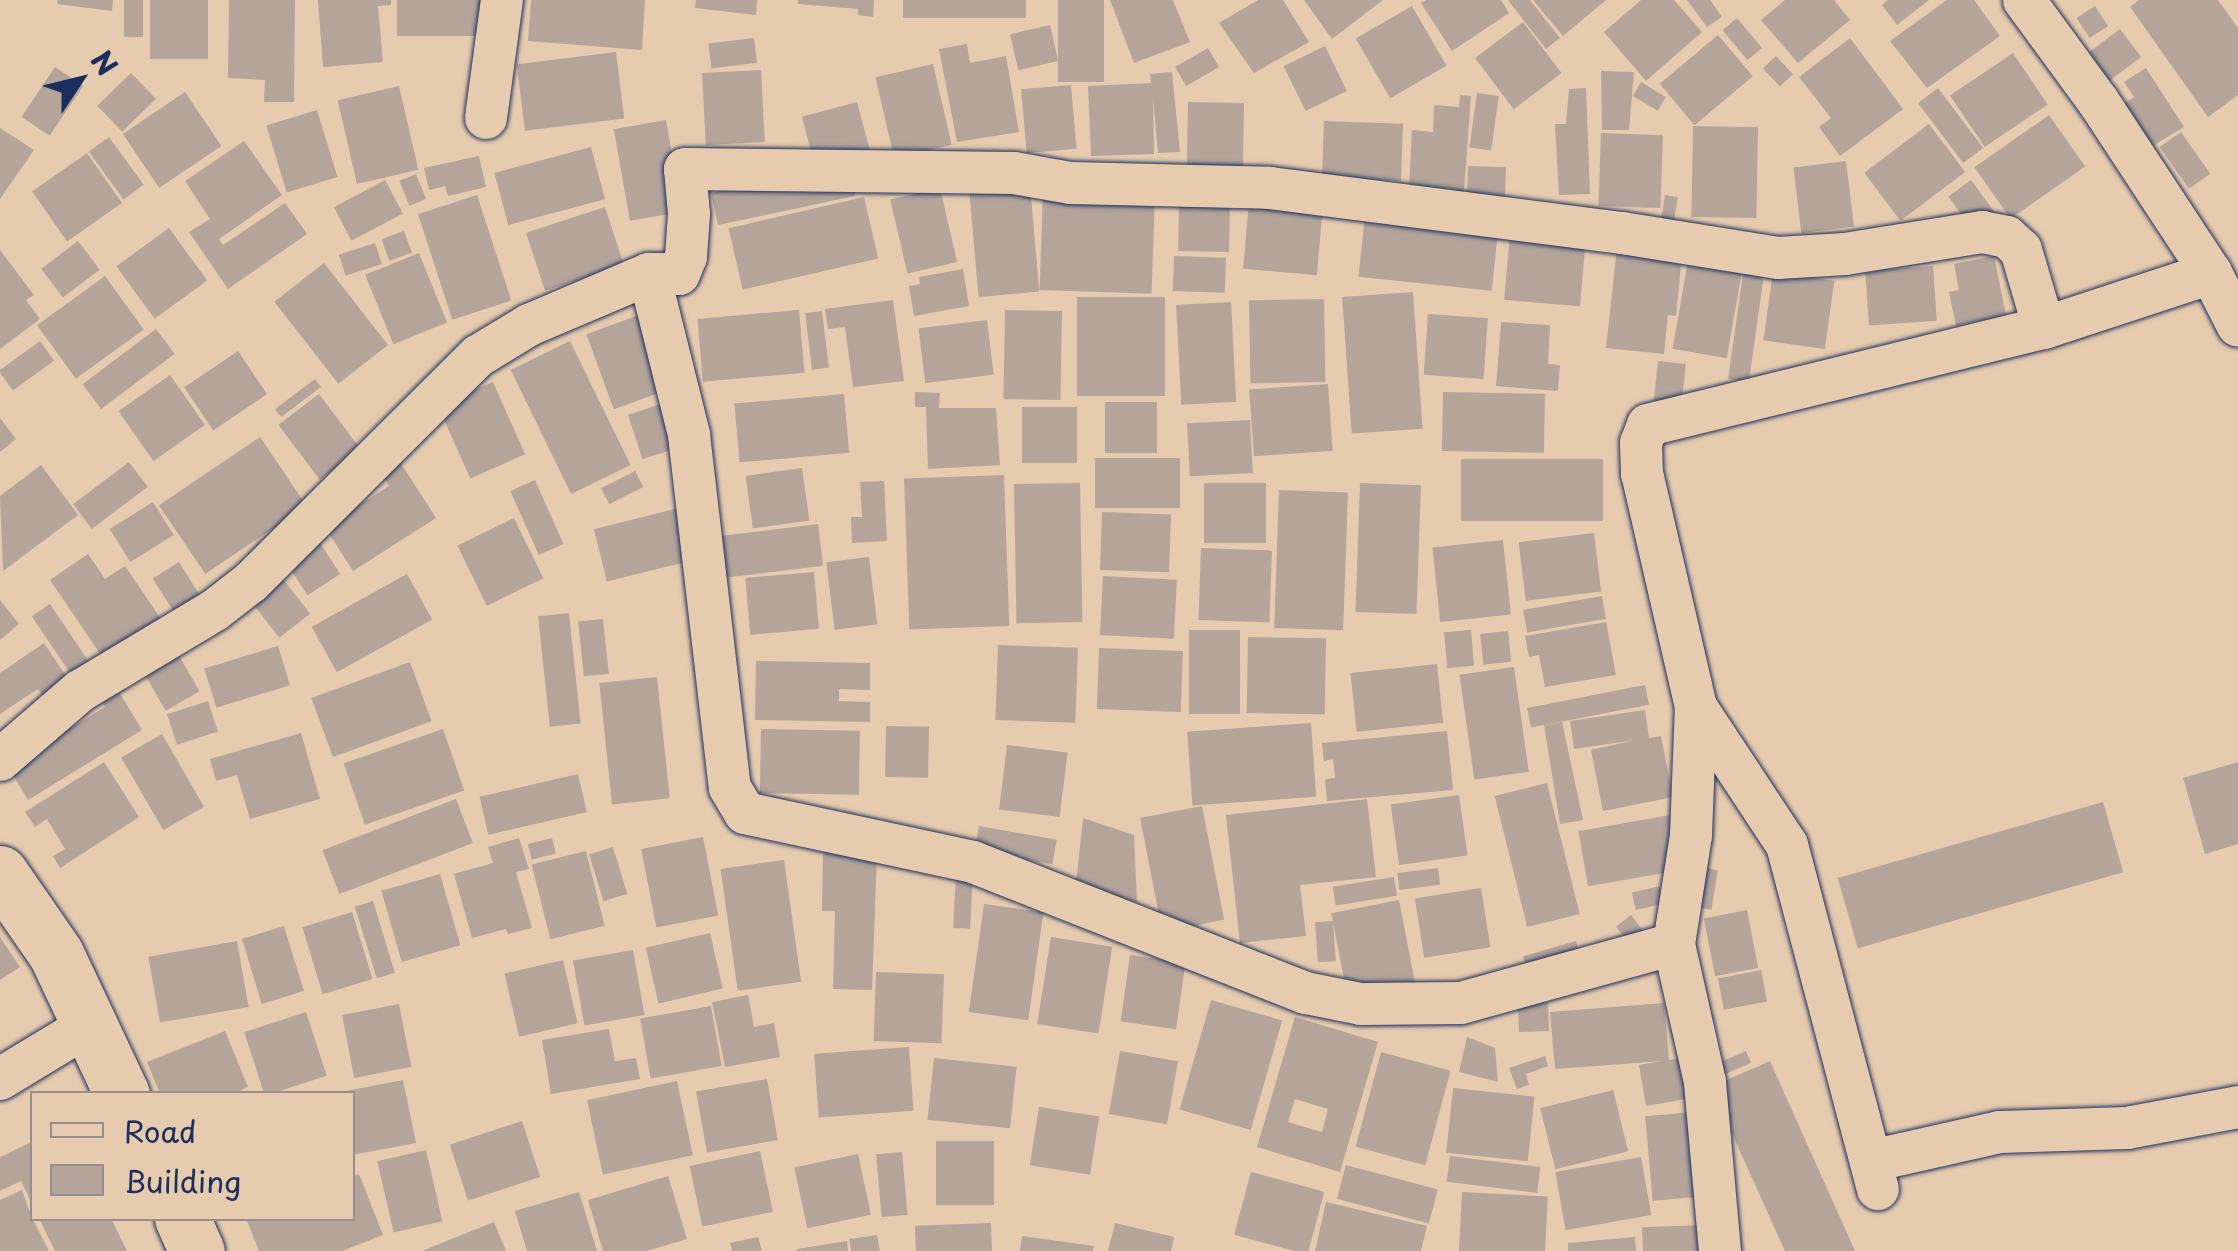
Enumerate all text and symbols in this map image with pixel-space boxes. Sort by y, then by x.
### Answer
north arrow [30,30,130,130]
text: N [81,41,129,84]
legend [30,1091,355,1221]
text: Road [124,1108,197,1153]
text: Building [124,1158,241,1203]

